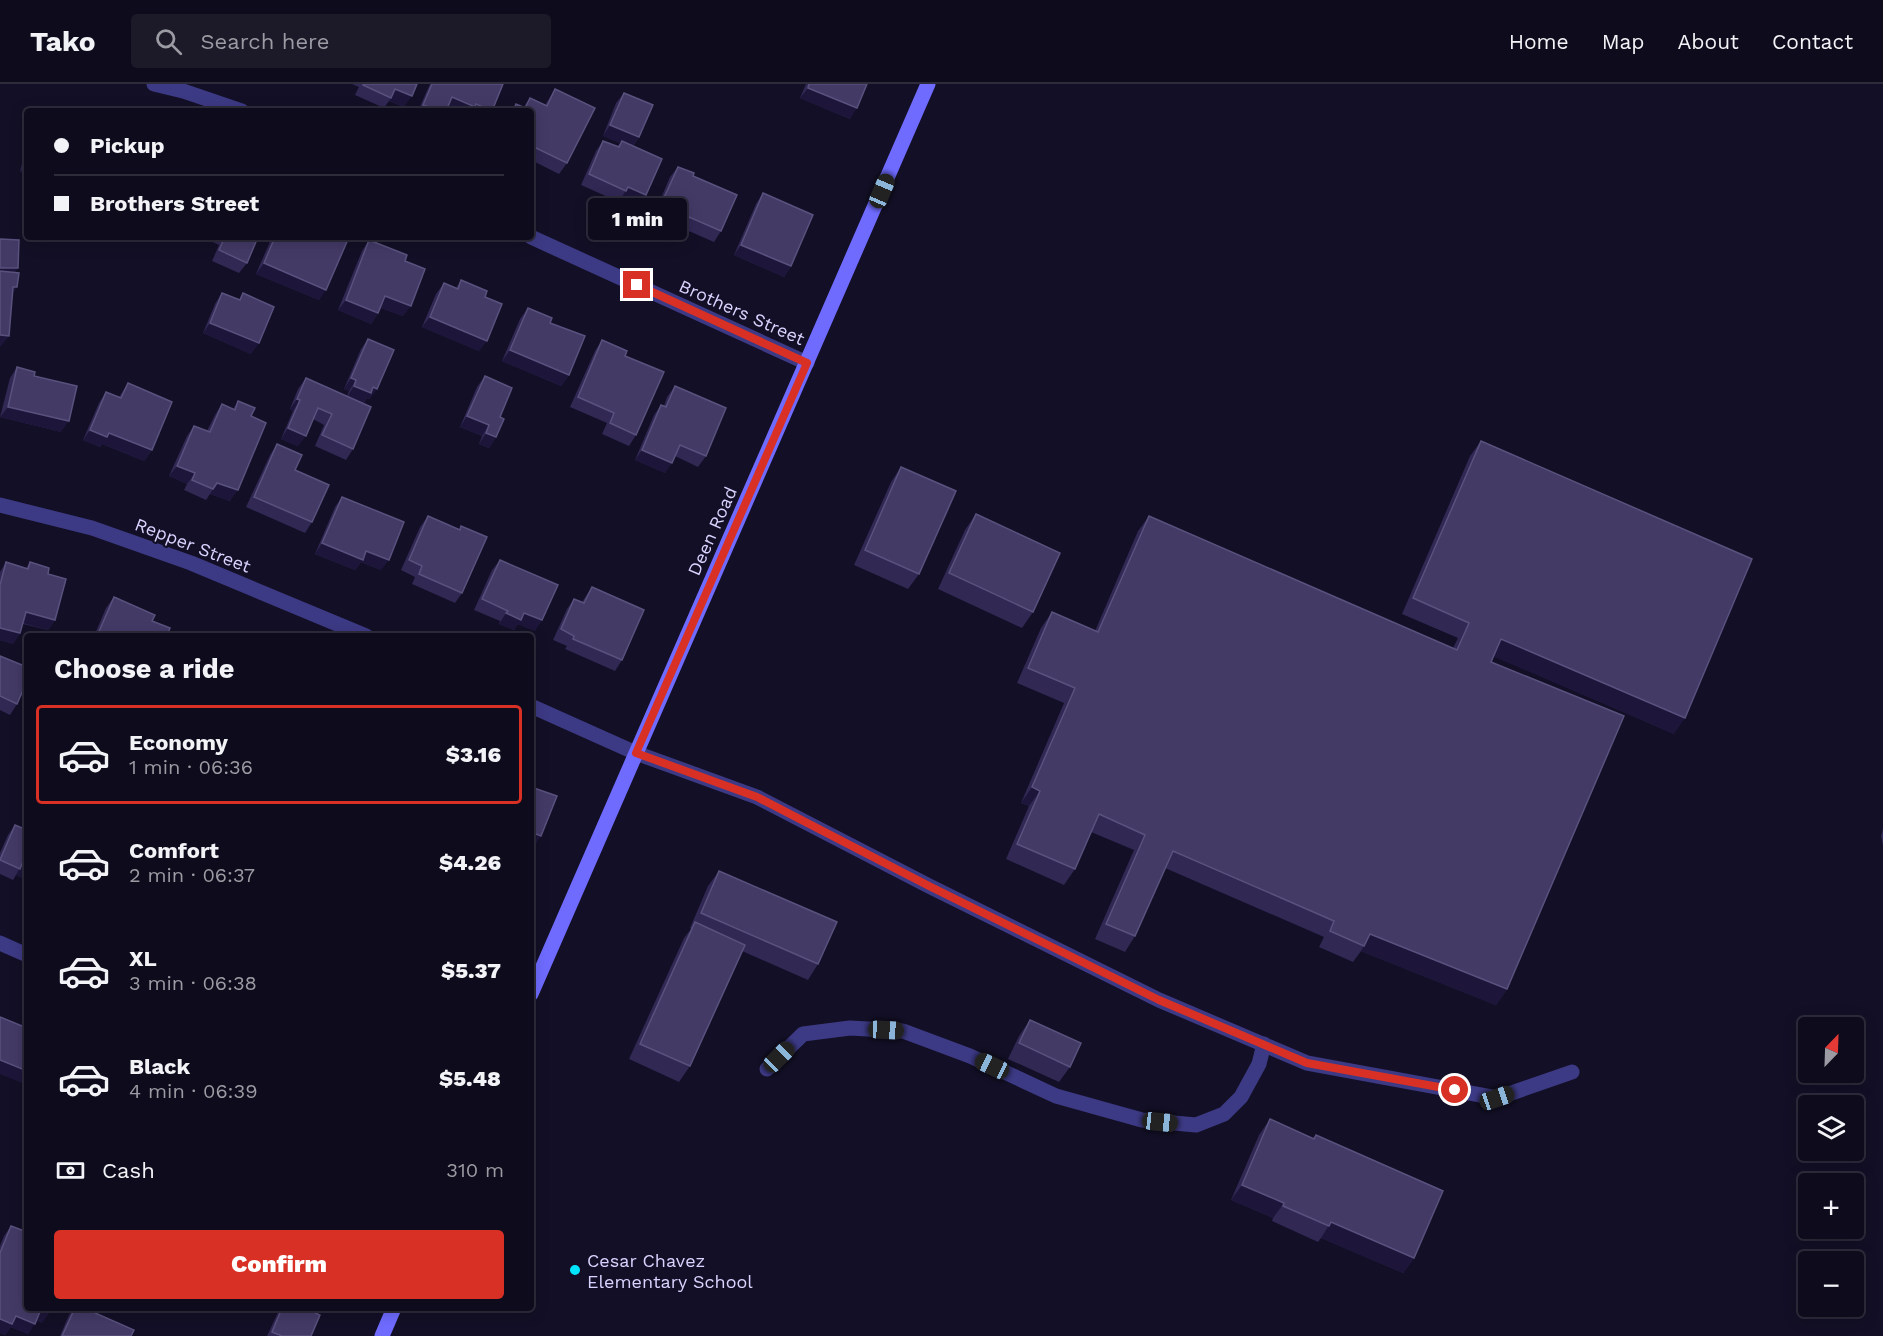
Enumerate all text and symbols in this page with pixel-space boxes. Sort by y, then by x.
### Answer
search box [131,14,551,68]
text: Tako [30,25,95,58]
icon: search [152,25,185,58]
text: Search here [200,29,329,54]
text: Home [1509,29,1569,54]
text: Map [1602,29,1645,54]
text: About [1678,29,1739,54]
text: Contact [1772,29,1853,54]
text: Pickup [90,133,165,158]
car [867,171,897,211]
text: Brothers Street [90,191,259,216]
callout: 1 min [588,198,686,240]
text: 1 min [612,207,663,231]
route end [623,271,650,298]
street label: Brothers Street [676,275,808,349]
street label: Deen Road [683,483,741,579]
street label: Repper Street [132,513,254,577]
text: Choose a ride [54,653,234,685]
icon: car [57,728,111,782]
text: Economy [129,730,228,755]
text: $3.16 [446,742,501,767]
text: 1 min · 06:36 [129,755,253,779]
icon: car [57,836,111,890]
text: Comfort [129,838,219,863]
text: $4.26 [439,850,501,875]
text: 2 min · 06:37 [129,863,255,887]
icon: car [57,944,111,998]
text: XL [129,946,157,971]
text: $5.37 [441,958,501,983]
text: 3 min · 06:38 [129,971,257,995]
north arrow [1798,1017,1864,1083]
map controls [1798,1017,1864,1317]
car [868,1020,904,1040]
car [760,1038,798,1076]
car [972,1050,1012,1082]
icon: car [57,1052,111,1106]
text: Black [129,1054,190,1079]
text: $5.48 [439,1066,501,1091]
route start [1441,1076,1468,1103]
text: 4 min · 06:39 [129,1079,257,1103]
car [1477,1084,1517,1112]
button: layers [1798,1095,1864,1161]
car [1141,1111,1179,1133]
icon: cash [54,1154,87,1187]
text: Cash [102,1158,155,1183]
text: 310 m [446,1158,504,1182]
button: + [1798,1173,1864,1239]
button: Confirm [54,1230,504,1299]
place label: Cesar Chavez Elementary School [587,1250,753,1292]
button: − [1798,1251,1864,1317]
marker: Cesar Chavez Elementary School [568,1263,582,1277]

